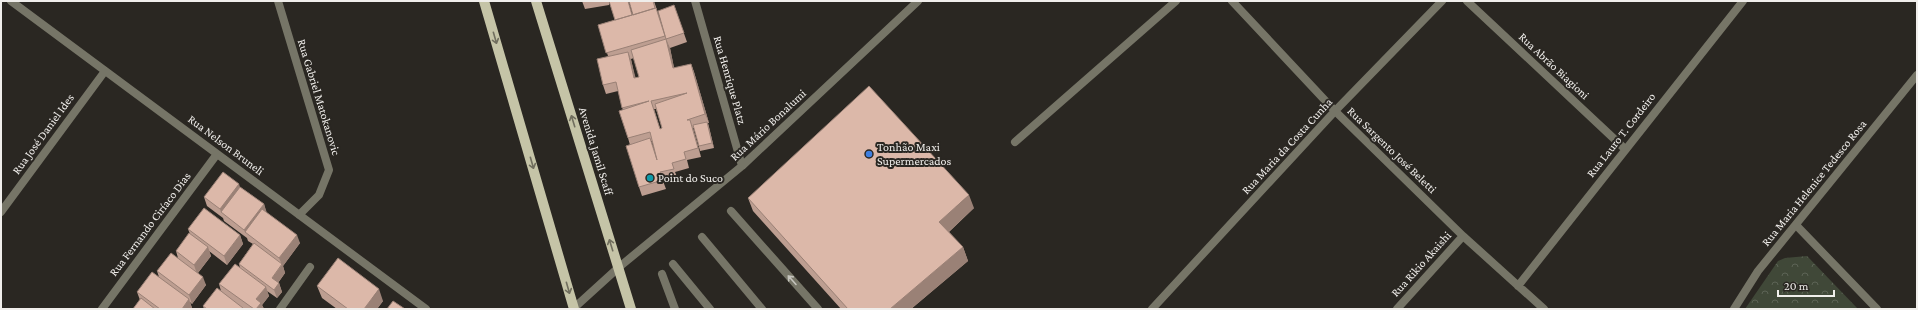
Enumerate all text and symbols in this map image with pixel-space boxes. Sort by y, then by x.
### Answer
street label: Rua Abrão Biagioni [1516,30,1592,102]
one-way arrow [492,32,499,45]
street label: Rua Henrique Platz [711,34,749,126]
street label: Rua Gabriel Matokanovic [295,37,343,157]
street label: Rua Mário Bonalumi [727,86,809,164]
street label: Rua Lauro T. Cordeiro [1584,90,1658,180]
street label: Rua José Daniel Ides [9,91,77,177]
street label: Rua Maria da Costa Cunha [1239,95,1336,197]
street label: Rua Sargento José Beletti [1344,104,1440,196]
street label: Avenida Jamil Scaff [576,105,616,198]
street label: Rua Nelson Bruneli [185,112,267,178]
one-way arrow [569,114,576,127]
street label: Rua Maria Helenice Tedesco Rosa [1759,117,1870,249]
place label: Tonhão Maxi Supermercados [877,140,952,168]
marker: Tonhão Maxi Supermercados [864,149,874,159]
one-way arrow [529,156,536,169]
street label: Rua Fernando Ciríaco Dias [106,169,194,279]
place label: Point do Suco [658,171,723,185]
marker: Point do Suco [645,173,655,183]
street label: Rua Rikio Akaishi [1388,228,1454,300]
one-way arrow [607,239,614,252]
scale bar [1778,272,1834,298]
one-way arrow [787,275,796,285]
text: 20 m [1784,279,1809,293]
one-way arrow [565,281,572,294]

